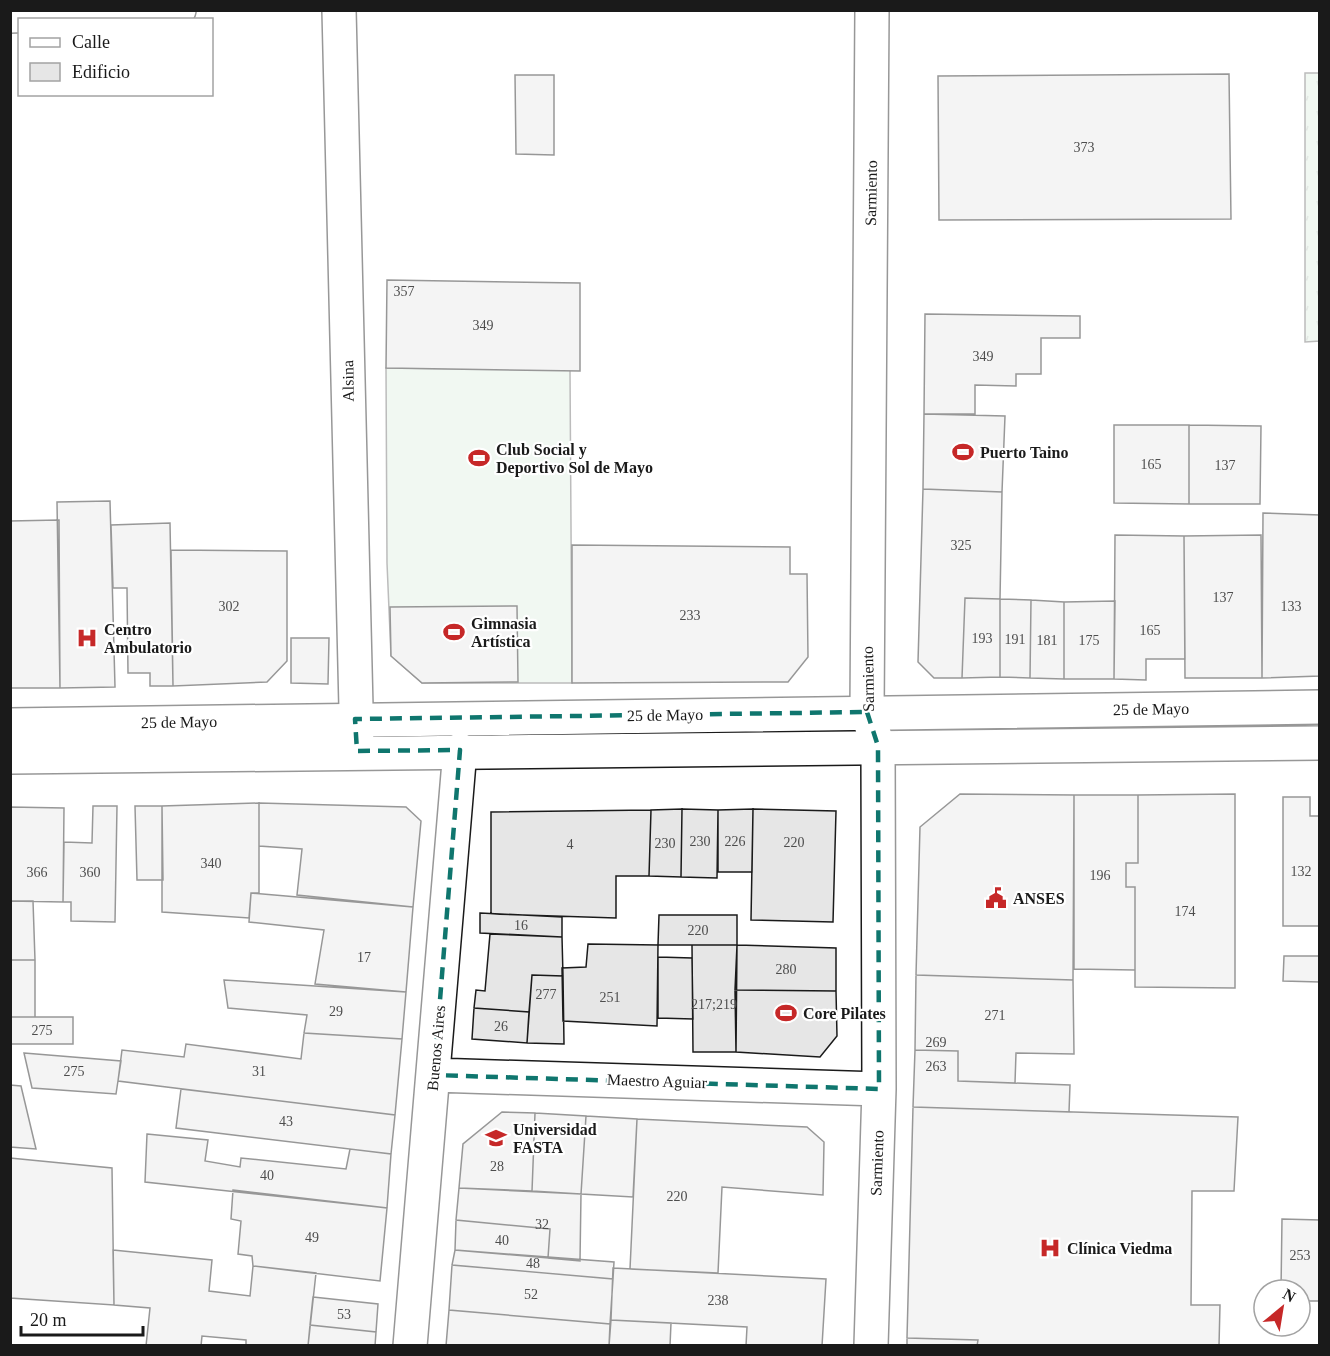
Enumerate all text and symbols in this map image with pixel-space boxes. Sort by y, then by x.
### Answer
legend [18,18,213,96]
text: Calle [72,32,110,52]
text: Edificio [72,62,130,82]
house number: 373 [1074,140,1095,155]
street label: Sarmiento [862,160,880,226]
house number: 357 [394,284,415,299]
house number: 349 [473,318,494,333]
house number: 349 [973,349,994,364]
street label: Alsina [339,360,357,402]
sports icon: Puerto Taino [951,440,975,464]
place label: Club Social y Deportivo Sol de Mayo [496,441,653,477]
place label: Puerto Taino [980,444,1068,461]
sports icon: Club Social y Deportivo Sol de Mayo [467,446,491,470]
house number: 165 [1141,457,1162,472]
house number: 137 [1215,458,1236,473]
house number: 325 [951,538,972,553]
house number: 137 [1213,590,1234,605]
house number: 302 [219,599,240,614]
house number: 133 [1281,599,1302,614]
house number: 233 [680,608,701,623]
place label: Gimnasia Artística [471,615,537,650]
sports icon: Gimnasia Artística [442,620,466,644]
place label: Centro Ambulatorio [104,621,192,656]
house number: 165 [1140,623,1161,638]
hospital icon: Centro Ambulatorio [75,626,99,650]
house number: 193 [972,631,993,646]
house number: 191 [1005,632,1026,647]
house number: 181 [1037,633,1058,648]
house number: 175 [1079,633,1100,648]
street label: Sarmiento [859,646,877,712]
street label: 25 de Mayo [1113,700,1189,719]
street label: 25 de Mayo [627,706,703,725]
street label: 25 de Mayo [141,713,217,732]
house number: 230 [690,834,711,849]
house number: 226 [725,834,746,849]
house number: 220 [784,835,805,850]
house number: 230 [655,836,676,851]
house number: 4 [567,837,574,852]
house number: 340 [201,856,222,871]
house number: 132 [1291,864,1312,879]
house number: 366 [27,865,48,880]
house number: 360 [80,865,101,880]
house number: 196 [1090,868,1111,883]
public building icon: ANSES [984,886,1008,910]
place label: ANSES [1013,890,1065,907]
house number: 174 [1175,904,1196,919]
house number: 16 [514,918,528,933]
house number: 220 [688,923,709,938]
house number: 17 [357,950,371,965]
house number: 280 [776,962,797,977]
house number: 277 [536,987,557,1002]
house number: 251 [600,990,621,1005]
house number: 217;219 [691,997,737,1012]
sports icon: Core Pilates [774,1001,798,1025]
house number: 29 [329,1004,343,1019]
street label: Buenos Aires [424,1005,448,1091]
place label: Core Pilates [803,1005,886,1022]
house number: 271 [985,1008,1006,1023]
house number: 26 [494,1019,508,1034]
house number: 275 [32,1023,53,1038]
house number: 269 [926,1035,947,1050]
house number: 263 [926,1059,947,1074]
house number: 275 [64,1064,85,1079]
house number: 31 [252,1064,266,1079]
street label: Maestro Aguiar [607,1071,708,1092]
house number: 43 [279,1114,293,1129]
place label: Universidad FASTA [513,1121,597,1156]
school or university icon: Universidad FASTA [484,1126,508,1150]
street label: Sarmiento [867,1130,887,1196]
house number: 28 [490,1159,504,1174]
house number: 40 [260,1168,274,1183]
house number: 220 [667,1189,688,1204]
house number: 32 [535,1217,549,1232]
house number: 49 [305,1230,319,1245]
house number: 40 [495,1233,509,1248]
hospital icon: Clínica Viedma [1038,1236,1062,1260]
place label: Clínica Viedma [1067,1240,1172,1257]
house number: 253 [1290,1248,1311,1263]
house number: 48 [526,1256,540,1271]
north arrow [1252,1278,1312,1338]
text: N [1280,1285,1299,1306]
house number: 52 [524,1287,538,1302]
house number: 238 [708,1293,729,1308]
scale bar [21,1299,142,1337]
house number: 53 [337,1307,351,1322]
text: 20 m [30,1310,67,1330]

